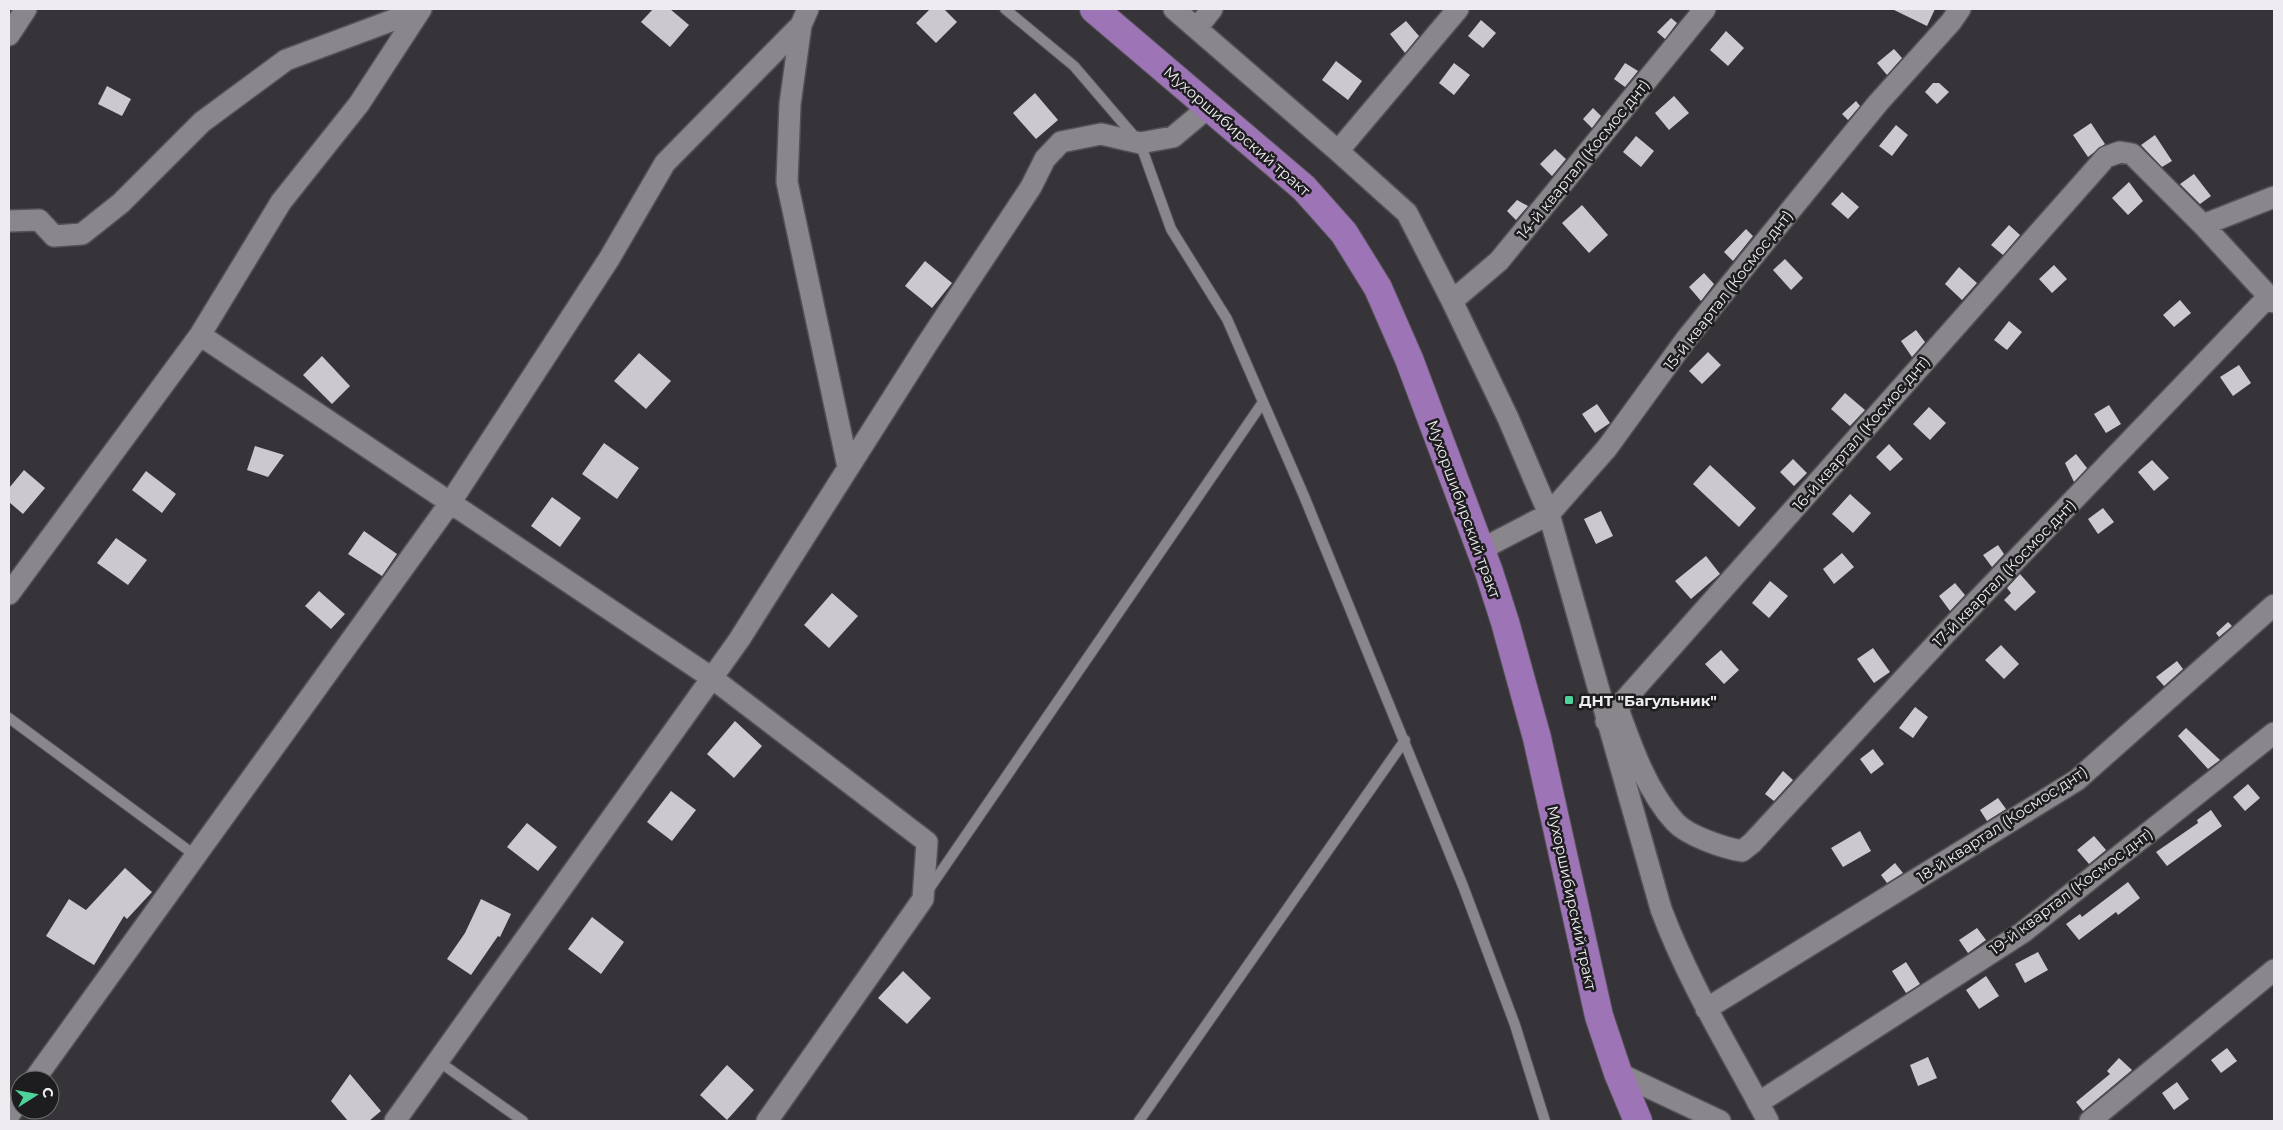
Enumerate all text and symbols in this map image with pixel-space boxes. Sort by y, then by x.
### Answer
street label: Мухоршибирский тракт [1160,62,1315,200]
street label: 14-й квартал (Космос днт) [1513,75,1653,243]
street label: 15-й квартал (Космос днт) [1659,206,1797,374]
street label: 16-й квартал (Космос днт) [1789,352,1933,514]
street label: Мухоршибирский тракт [1423,417,1505,602]
street label: 17-й квартал (Космос днт) [1928,495,2080,651]
place label: ДНТ "Багульник" [1579,691,1717,710]
marker: ДНТ "Багульник" [1563,694,1575,706]
street label: 18-й квартал (Космос днт) [1913,762,2091,886]
street label: Мухоршибирский тракт [1543,804,1601,993]
street label: 19-й квартал (Космос днт) [1986,824,2156,958]
north arrow [10,1070,60,1120]
text: С [38,1086,58,1099]

